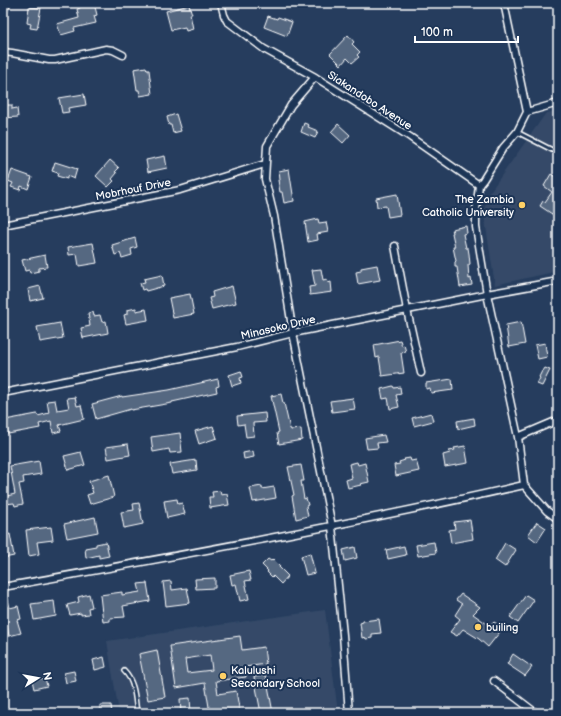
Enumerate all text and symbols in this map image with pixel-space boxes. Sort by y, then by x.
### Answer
scale bar [415,18,518,44]
text: 100 m [421,25,453,40]
street label: Siakandobo Avenue [325,68,415,133]
street label: Mobrhouf Drive [94,176,172,203]
place label: The Zambia Catholic University [422,193,514,219]
marker: The Zambia Catholic University [517,200,527,210]
street label: Minasoko Drive [239,312,317,342]
place label: builing [486,621,518,634]
marker: builing [473,622,483,632]
north arrow [18,658,58,698]
place label: Kalulushi Secondary School [231,664,320,690]
text: N [40,671,54,681]
marker: Kalulushi Secondary School [218,671,228,681]

